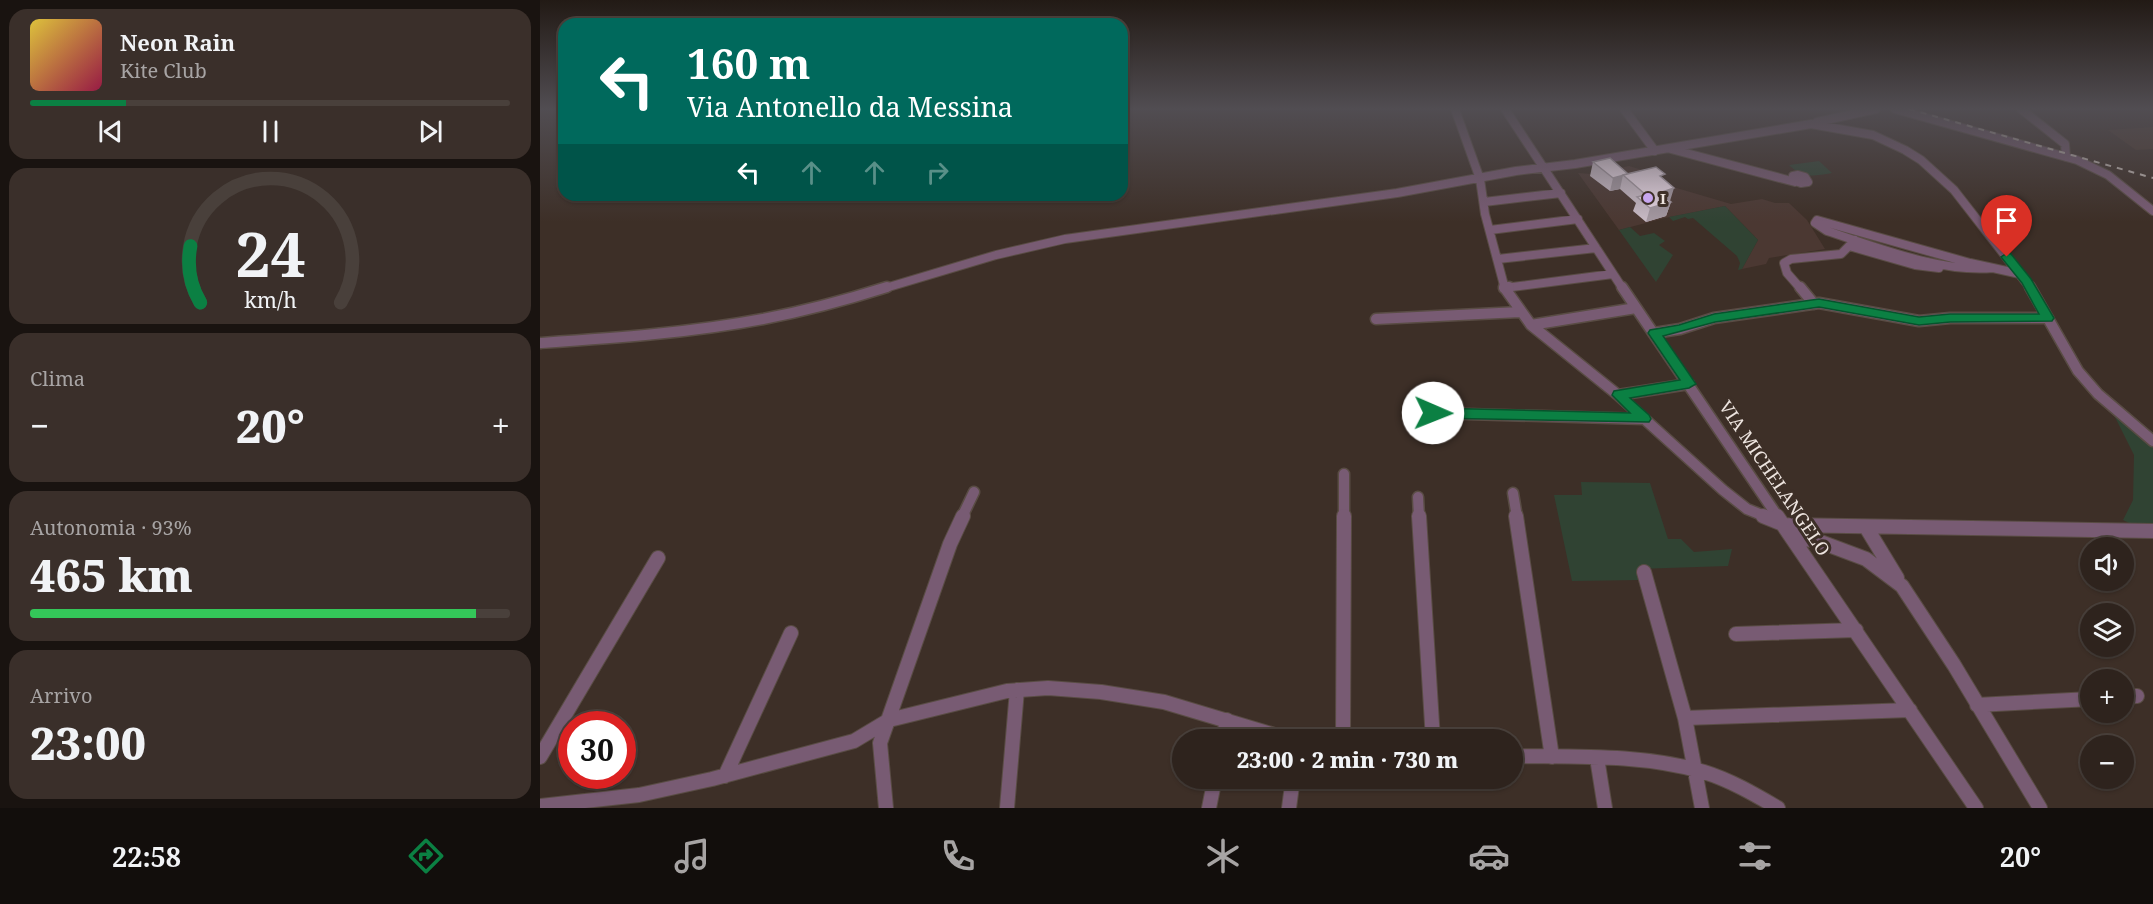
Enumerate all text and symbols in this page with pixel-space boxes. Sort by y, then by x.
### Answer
text: Neon Rain [120,27,235,57]
text: 160 m [687,34,811,91]
icon: left [588,42,666,120]
text: Kite Club [120,57,207,84]
text: Via Antonello da Messina [687,88,1013,125]
icon: previous [94,115,127,148]
icon: pause [254,115,287,148]
icon: next [414,115,447,148]
icon: left [732,156,765,189]
icon: ahead [795,156,828,189]
icon: ahead [858,156,891,189]
icon: right [921,156,954,189]
place label: I [1660,188,1666,208]
marker: I [1641,191,1655,205]
pin [1981,195,2032,257]
icon: arrive [1990,204,2023,237]
text: 24 [235,210,305,295]
text: km/h [244,285,297,314]
text: Clima [30,365,85,392]
position arrow [1401,381,1465,445]
text: 20° [236,395,305,456]
street label: VIA MICHELANGELO [1714,396,1836,560]
text: − [30,403,49,448]
text: + [492,403,510,448]
text: Autonomia · 93% [30,514,192,541]
map controls [2080,537,2134,789]
button: sound [2080,537,2134,591]
text: 465 km [30,544,193,605]
button: layers [2080,603,2134,657]
button: + [2080,669,2134,723]
text: Arrivo [30,682,92,709]
speed limit sign: 30 [558,711,636,789]
text: 23:00 [30,712,146,773]
button: − [2080,735,2134,789]
text: 23:00 · 2 min · 730 m [1237,744,1458,774]
icon: directions [405,835,447,877]
icon: music [671,835,713,877]
icon: phone [937,835,979,877]
icon: climate [1202,835,1244,877]
icon: car [1468,835,1510,877]
icon: filters [1734,835,1776,877]
text: 22:58 [112,838,181,875]
text: 20° [2000,838,2041,875]

